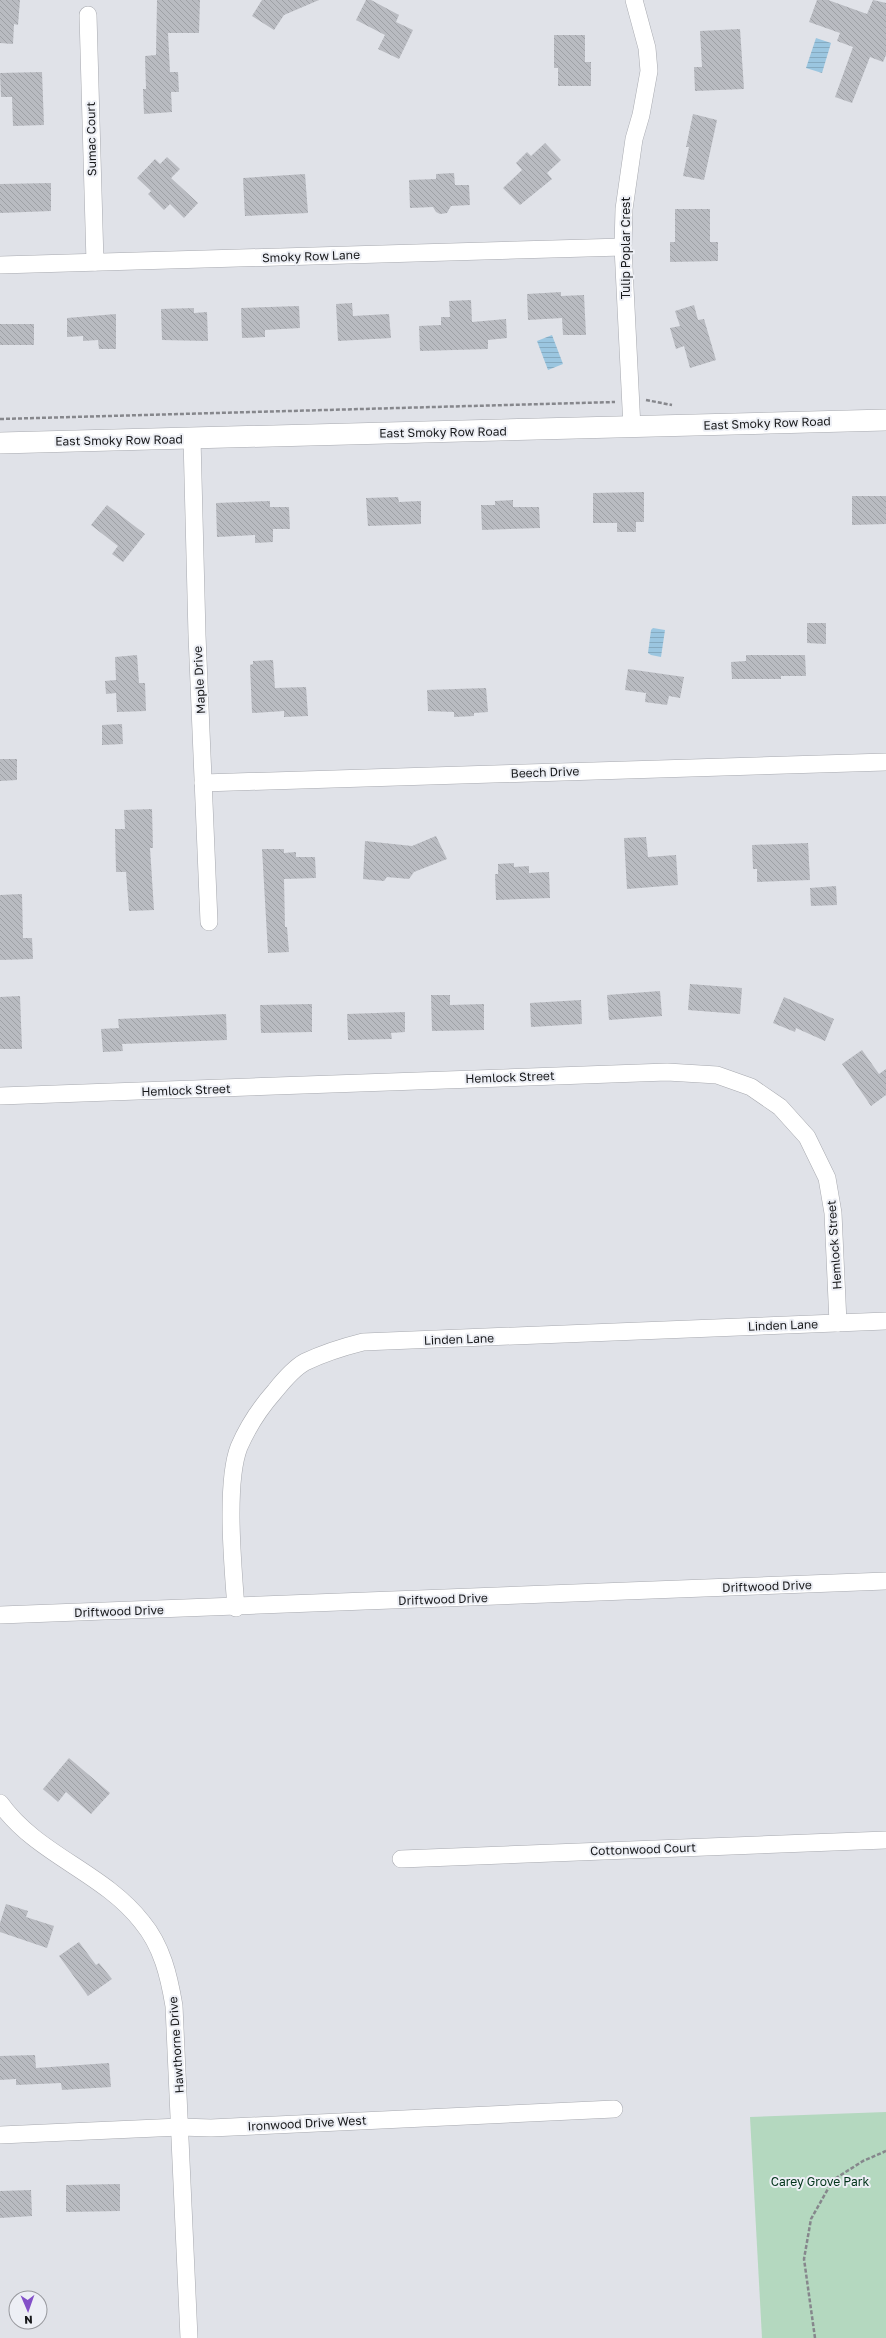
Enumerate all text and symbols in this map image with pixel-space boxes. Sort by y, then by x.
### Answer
street label: Sumac Court [83,102,99,176]
street label: Tulip Poplar Crest [618,197,633,299]
street label: Smoky Row Lane [262,247,360,265]
street label: East Smoky Row Road [703,413,831,433]
street label: East Smoky Row Road [379,423,507,441]
street label: East Smoky Row Road [55,431,183,449]
street label: Maple Drive [190,646,208,714]
street label: Beech Drive [510,763,580,781]
street label: Hemlock Street [465,1068,555,1086]
street label: Hemlock Street [141,1081,231,1099]
street label: Hemlock Street [823,1200,845,1290]
street label: Linden Lane [748,1316,818,1334]
street label: Linden Lane [424,1330,494,1348]
street label: Driftwood Drive [722,1577,812,1595]
street label: Driftwood Drive [398,1590,488,1608]
street label: Driftwood Drive [74,1602,164,1620]
street label: Cottonwood Court [590,1840,696,1858]
street label: Hawthorne Drive [165,1996,187,2094]
street label: Ironwood Drive West [247,2112,367,2134]
park label: Carey Grove Park [771,2174,869,2189]
north arrow [8,2290,48,2330]
text: N [24,2314,33,2327]

